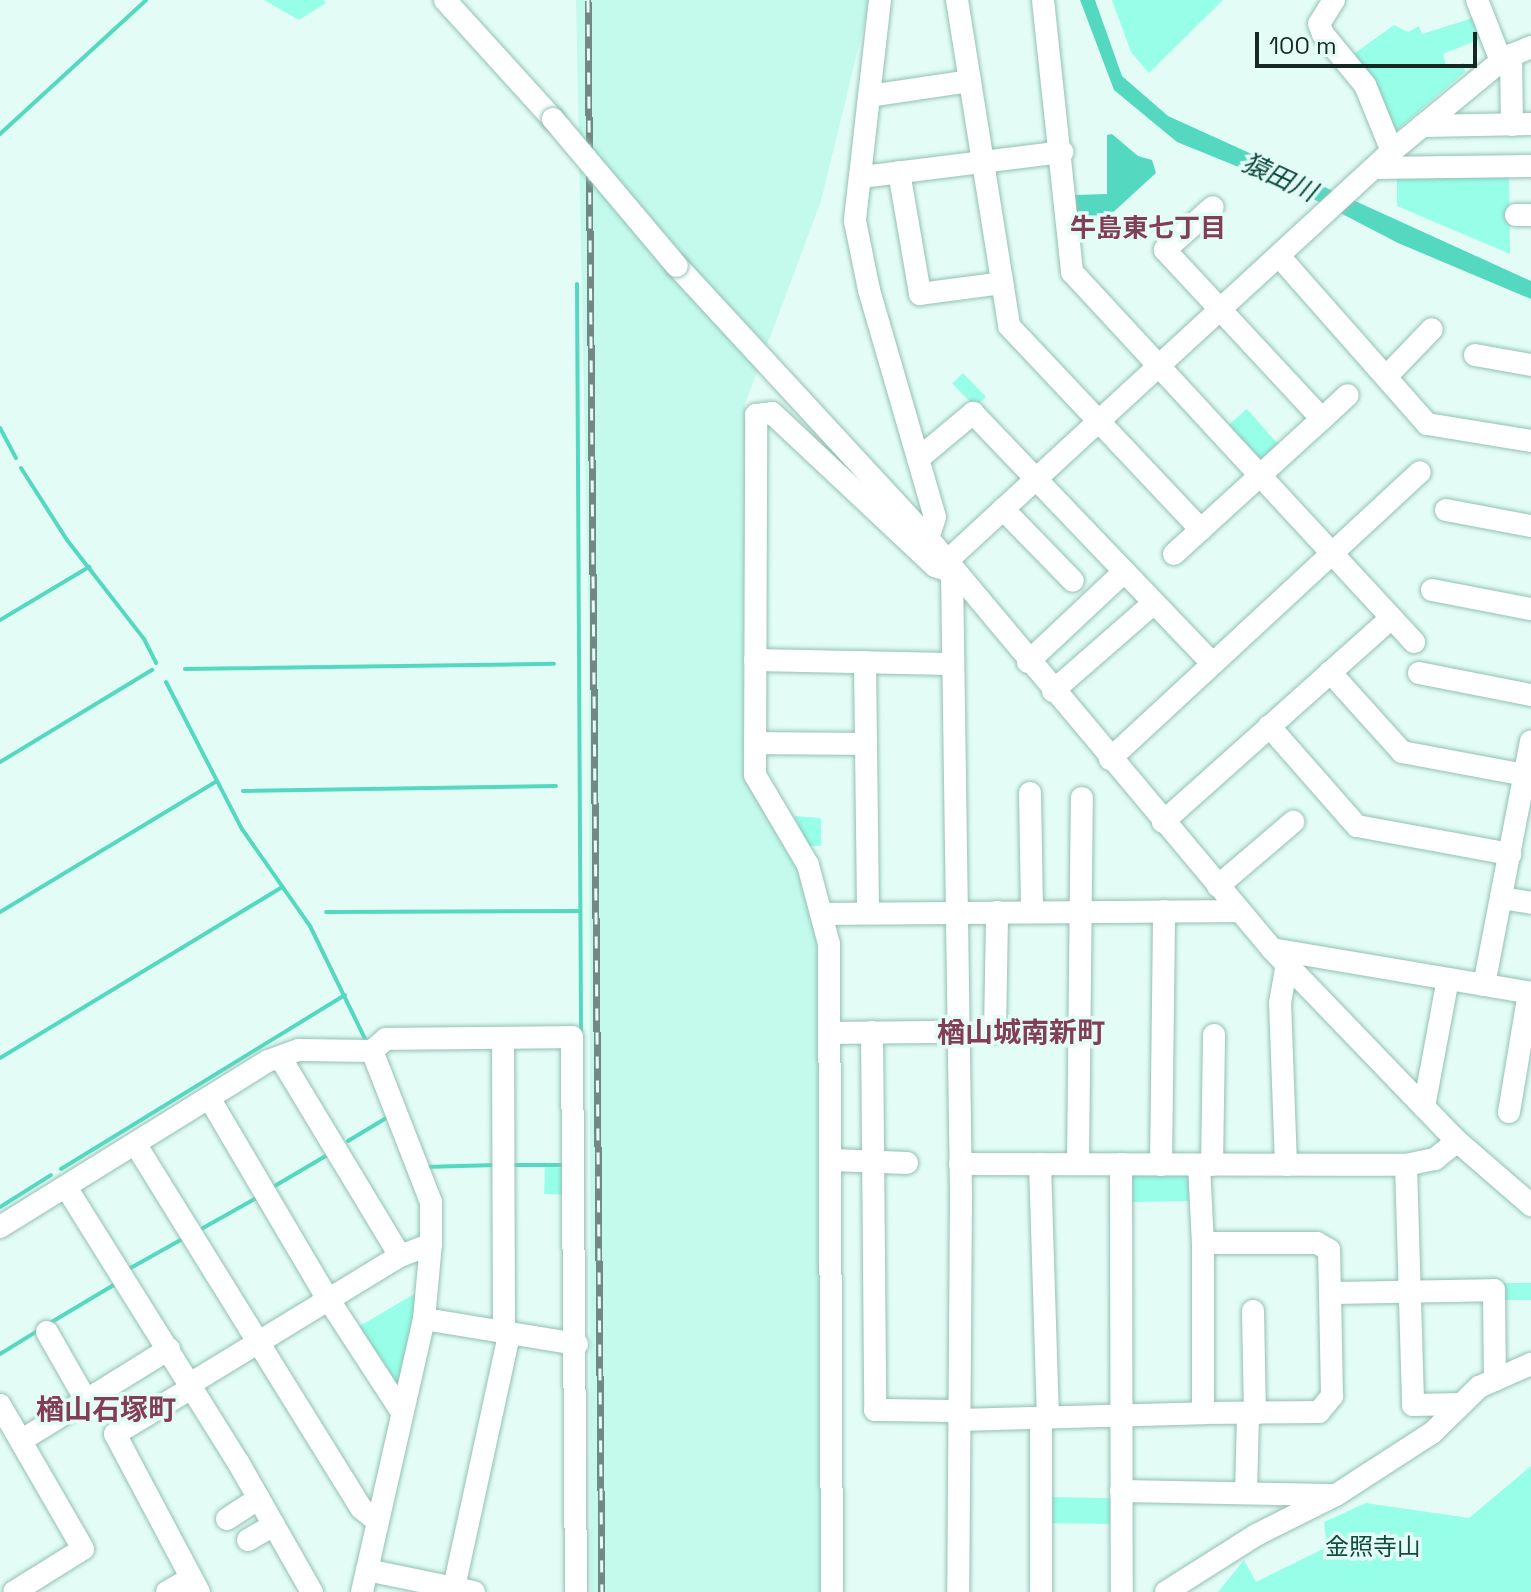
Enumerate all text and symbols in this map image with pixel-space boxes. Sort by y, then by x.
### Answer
scale bar [1259,16,1481,66]
text: 100 m [1269,30,1337,61]
water label: 猿田川 [1237,147,1321,209]
district label: 牛島東七丁目 [1070,213,1226,245]
district label: 楢山城南新町 [937,1015,1105,1049]
district label: 楢山石塚町 [36,1392,176,1426]
park label: 金照寺山 [1325,1533,1421,1561]

